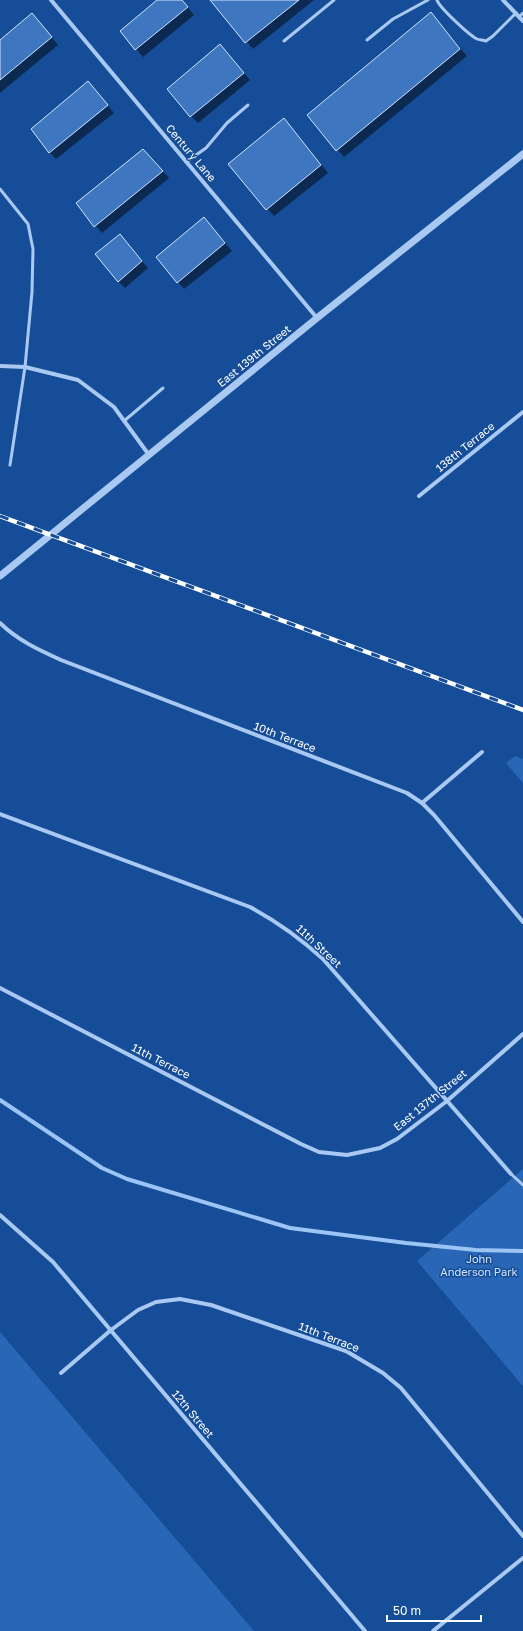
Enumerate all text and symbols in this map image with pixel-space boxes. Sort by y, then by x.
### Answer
street label: Century Lane [164,121,219,184]
street label: East 139th Street [214,322,293,389]
street label: 138th Terrace [433,419,497,474]
street label: 10th Terrace [252,719,318,754]
street label: 11th Street [294,921,345,970]
street label: 11th Terrace [130,1040,193,1081]
street label: East 137th Street [391,1066,469,1133]
park label: John Anderson Park [440,1252,518,1278]
street label: 11th Terrace [297,1319,361,1354]
street label: 12th Street [170,1387,217,1440]
scale bar [387,1597,481,1623]
text: 50 m [393,1603,421,1618]

